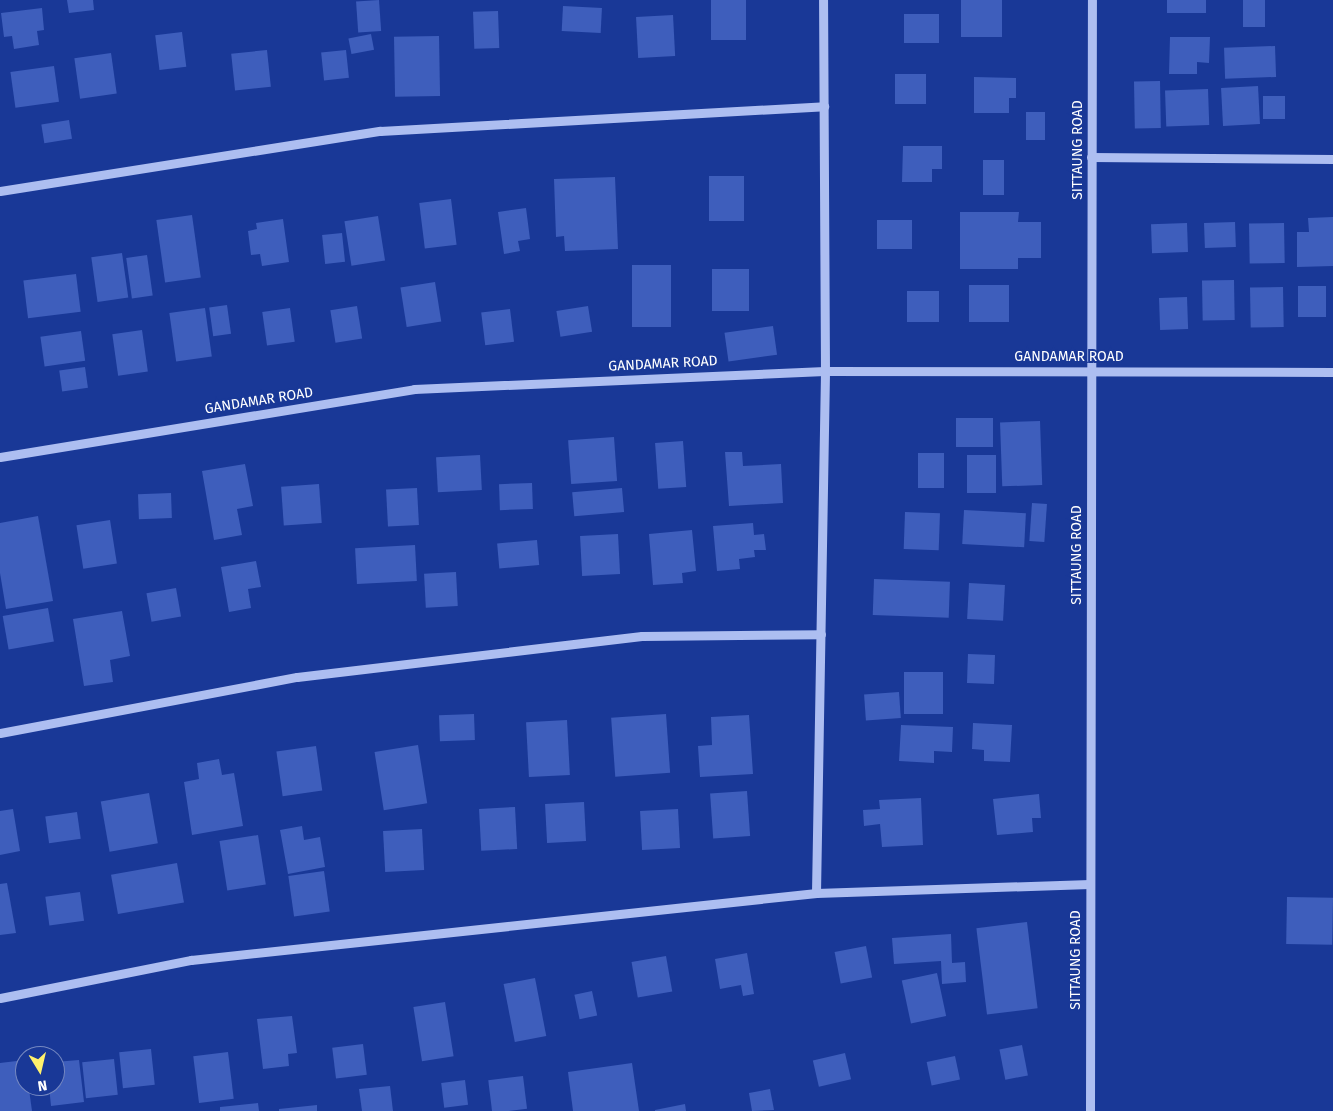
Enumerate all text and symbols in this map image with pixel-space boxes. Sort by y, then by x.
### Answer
street label: SITTAUNG ROAD [1070,100,1086,200]
street label: GANDAMAR ROAD [1014,349,1124,365]
street label: GANDAMAR ROAD [608,353,718,375]
street label: GANDAMAR ROAD [204,384,314,418]
street label: SITTAUNG ROAD [1069,505,1085,605]
street label: SITTAUNG ROAD [1068,910,1084,1010]
north arrow [15,1046,65,1096]
text: N [36,1076,48,1094]

